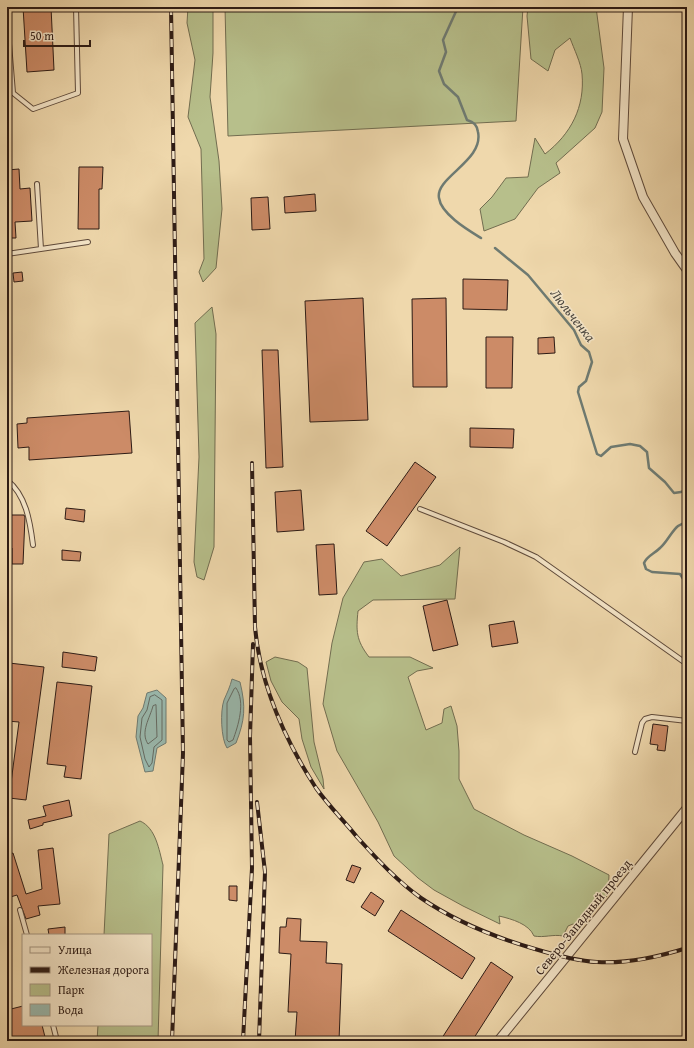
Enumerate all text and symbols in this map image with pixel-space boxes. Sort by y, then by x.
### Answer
scale bar [24,22,90,48]
text: 50 m [30,27,54,44]
water label: Люльченка [546,284,601,346]
street label: Северо-Западный проезд [530,855,636,979]
legend [22,934,152,1026]
text: Улица [58,941,92,958]
text: Железная дорога [57,961,149,978]
text: Парк [58,981,85,998]
text: Вода [58,1001,83,1018]

